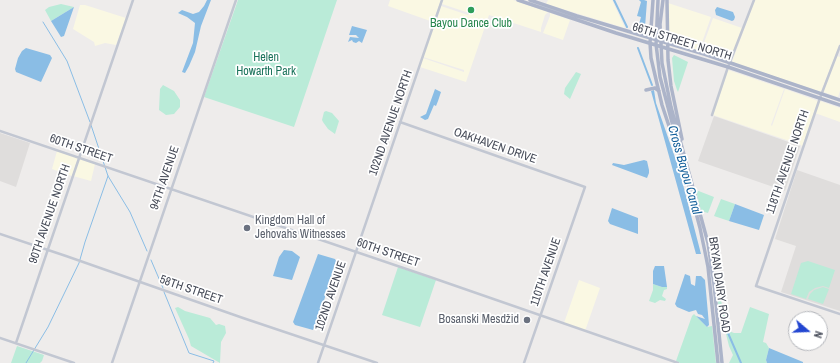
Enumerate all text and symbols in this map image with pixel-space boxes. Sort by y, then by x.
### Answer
marker: Bayou Dance Club [466,5,476,15]
place label: Bayou Dance Club [430,17,512,31]
street label: 66TH STREET NORTH [631,20,733,64]
park label: Helen Howarth Park [236,51,296,79]
street label: 102ND AVENUE NORTH [366,68,416,178]
street label: 118TH AVENUE NORTH [763,108,813,216]
water label: Cross Bayou Canal [664,124,704,216]
street label: OAKHAVEN DRIVE [452,125,538,167]
street label: 60TH STREET [48,132,114,166]
street label: 94TH AVENUE [147,144,183,212]
street label: 90TH AVENUE NORTH [26,162,74,266]
place label: Kingdom Hall of Jehovahs Witnesses [255,214,346,242]
marker: Kingdom Hall of Jehovahs Witnesses [242,223,252,233]
street label: 60TH STREET [355,236,421,270]
street label: 110TH AVENUE [528,236,564,308]
street label: BRYAN DAIRY ROAD [705,236,733,334]
street label: 102ND AVENUE [312,259,350,333]
street label: 58TH STREET [158,273,224,307]
north arrow [788,311,828,351]
place label: Bosanski Mesdžid [439,313,519,327]
marker: Bosanski Mesdžid [522,315,532,325]
text: N [811,329,826,340]

